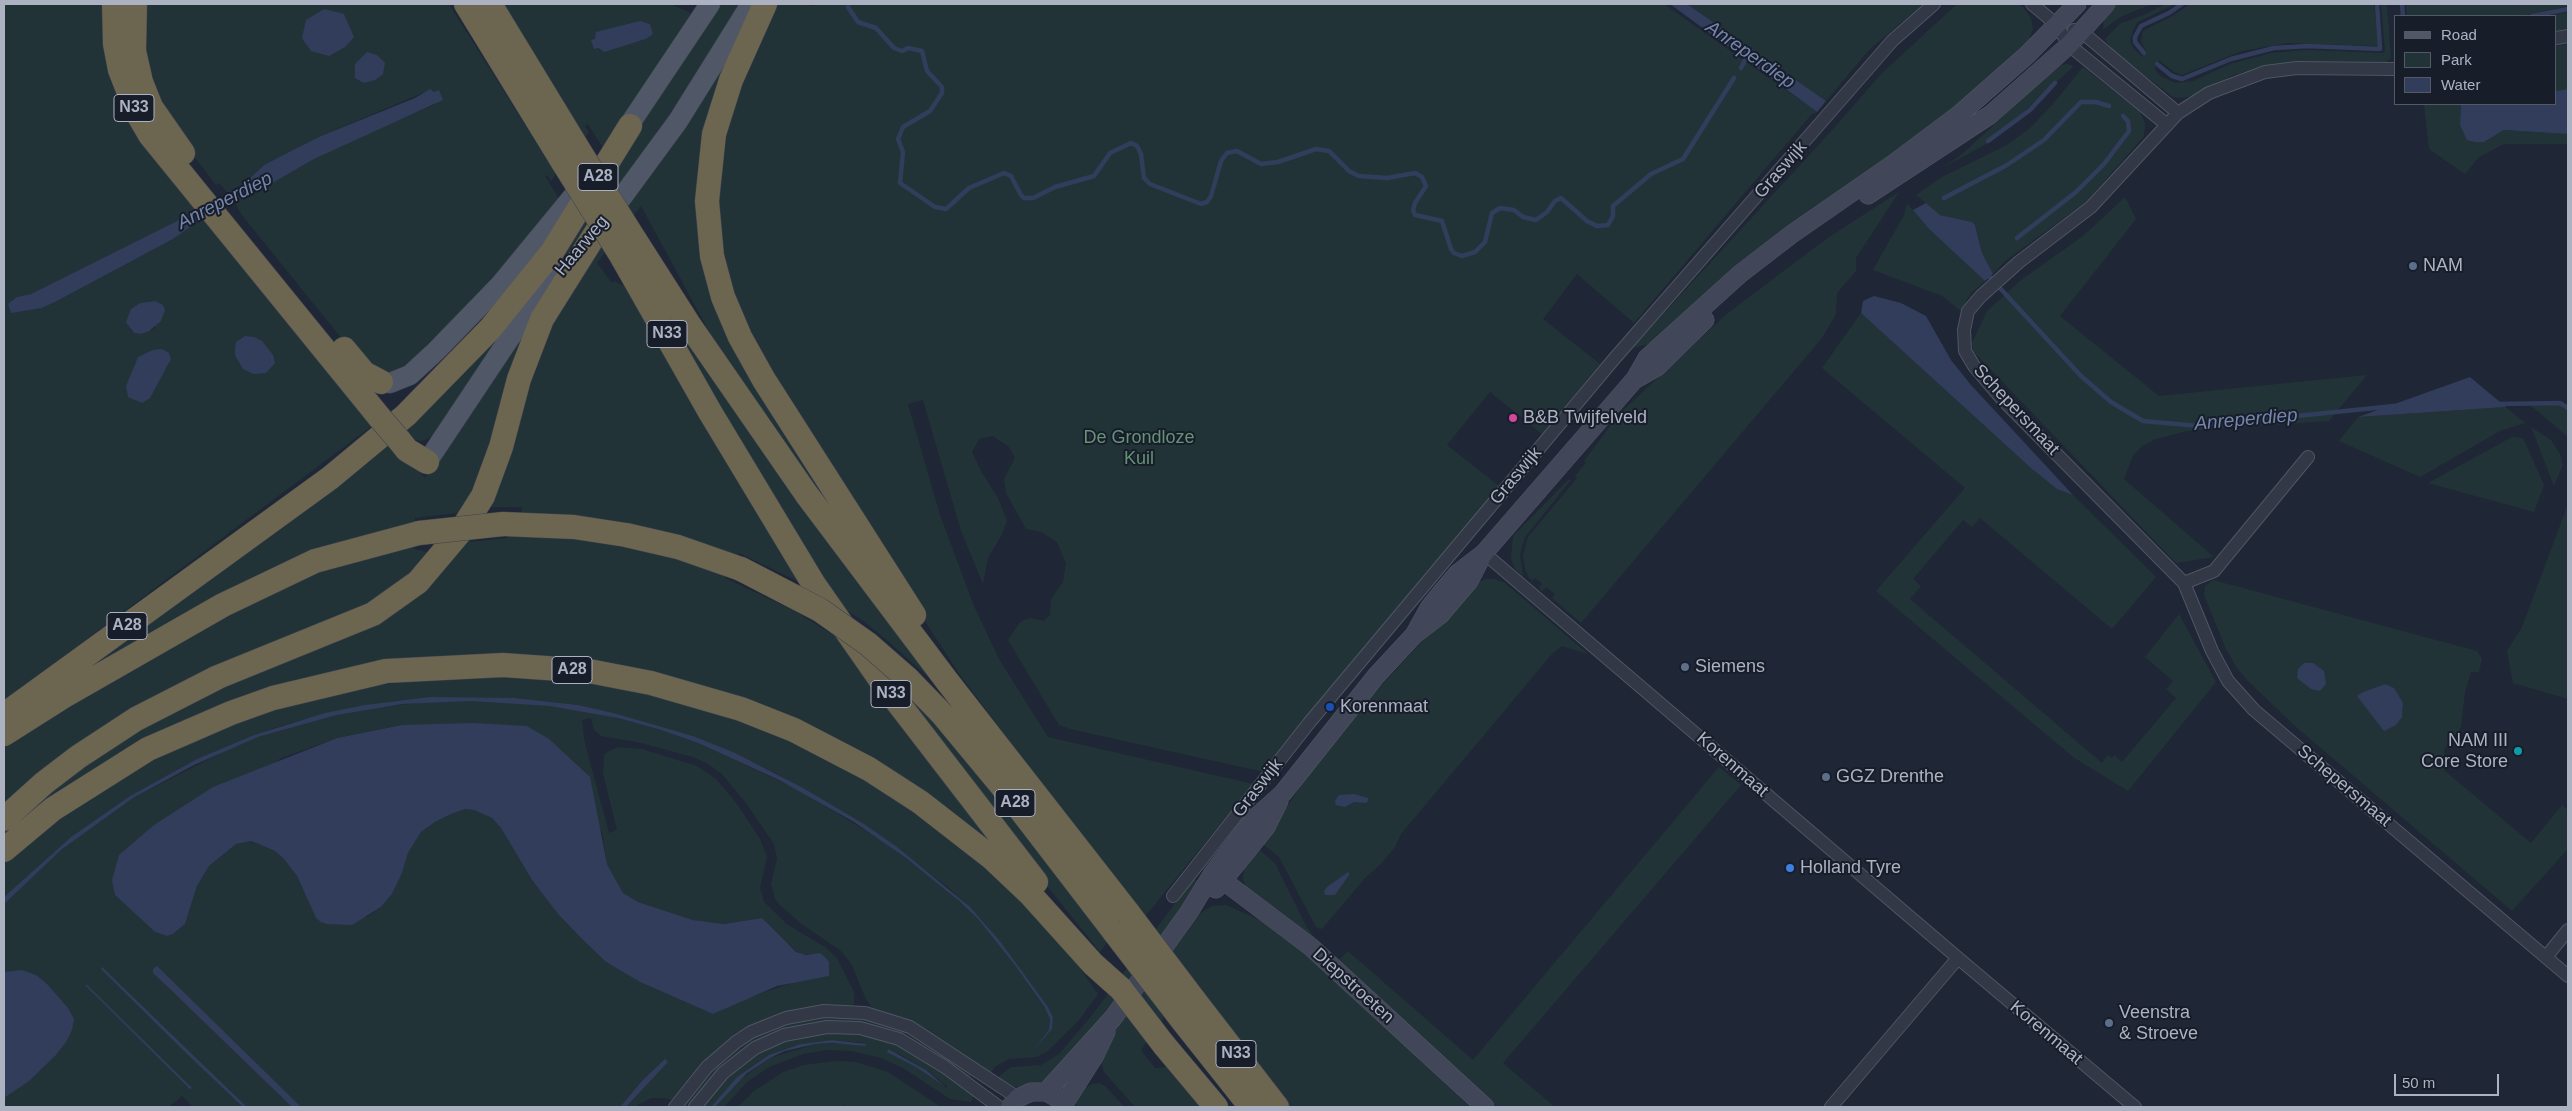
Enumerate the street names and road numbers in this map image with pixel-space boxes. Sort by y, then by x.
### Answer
road number: N33 [114,95,154,122]
street label: Graswijk [1750,137,1812,203]
road number: A28 [578,163,618,190]
street label: Haarweg [551,211,613,281]
road number: N33 [647,320,687,348]
street label: Schepersmaat [1969,360,2063,460]
street label: Graswijk [1486,443,1546,509]
road number: A28 [107,612,147,640]
road number: A28 [552,656,592,684]
road number: N33 [871,681,911,708]
street label: Korenmaat [1692,728,1772,802]
street label: Schepersmaat [2293,740,2395,832]
street label: Graswijk [1228,754,1288,822]
road number: A28 [995,790,1035,816]
street label: Diepstroeten [1308,944,1398,1028]
street label: Korenmaat [2005,996,2087,1070]
road number: N33 [1216,1040,1256,1068]

